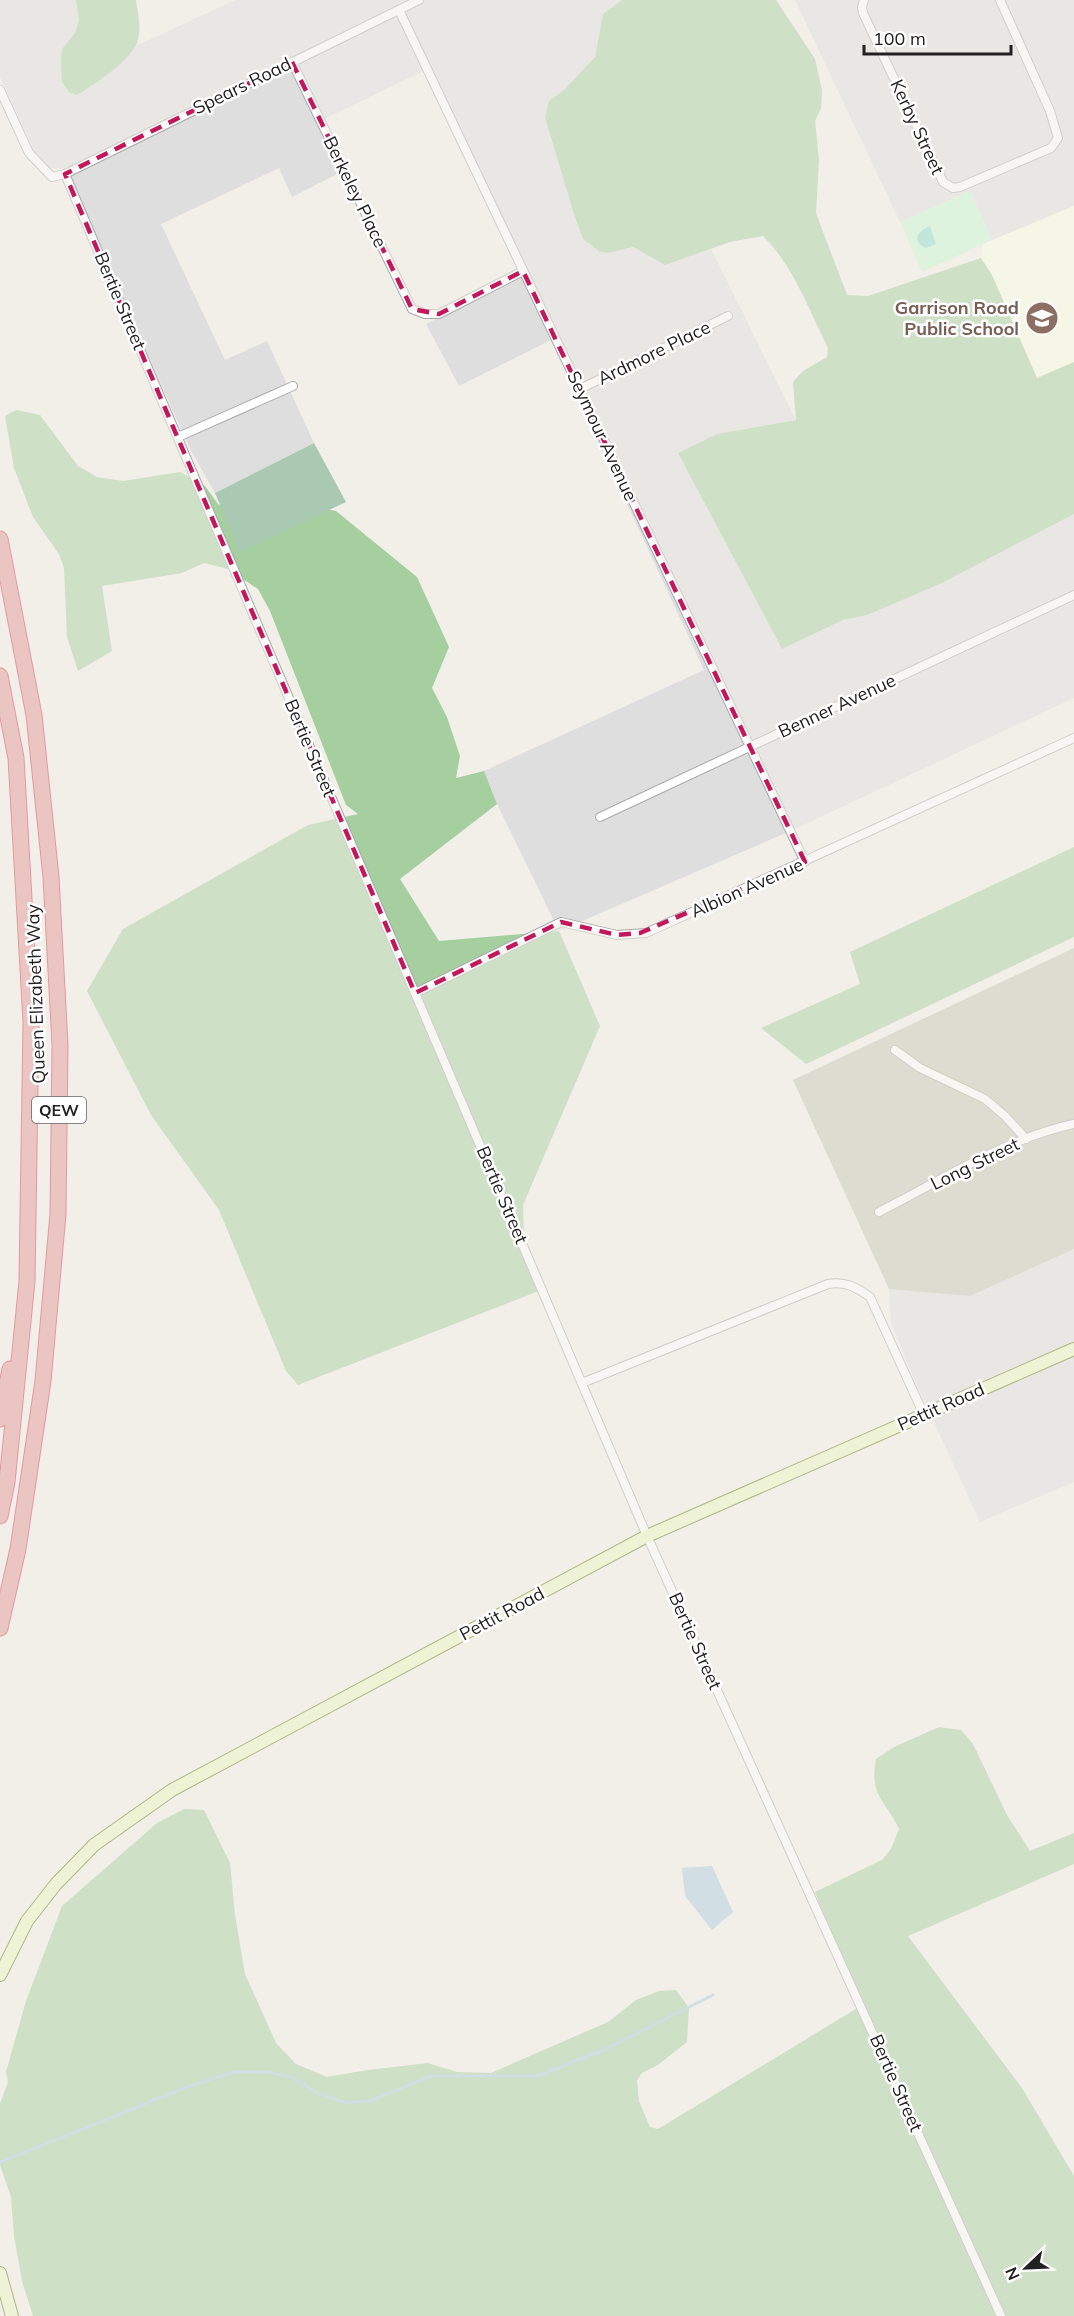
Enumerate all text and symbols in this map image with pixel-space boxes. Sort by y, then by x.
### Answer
scale bar [864,18,1011,56]
text: 100 m [873,27,926,50]
street label: Spears Road [189,52,295,119]
street label: Kerby Street [885,76,949,178]
street label: Berkeley Place [319,132,392,251]
street label: Bertie Street [90,248,151,353]
place label: Garrison Road Public School [895,296,1019,340]
school or university icon: Garrison Road Public School [1024,300,1060,336]
street label: Ardmore Place [594,315,714,390]
street label: Seymour Avenue [562,367,643,504]
street label: Benner Avenue [774,668,899,743]
street label: Bertie Street [280,695,341,800]
street label: Albion Avenue [687,852,807,923]
street label: Queen Elizabeth Way [21,903,50,1084]
road number: QEW [32,1097,86,1123]
street label: Long Street [927,1132,1023,1195]
street label: Bertie Street [472,1142,533,1247]
street label: Pettit Road [894,1377,988,1436]
street label: Pettit Road [455,1582,548,1646]
street label: Bertie Street [664,1589,727,1693]
street label: Bertie Street [865,2031,928,2135]
north arrow [996,2238,1056,2298]
text: N [1001,2264,1024,2283]

